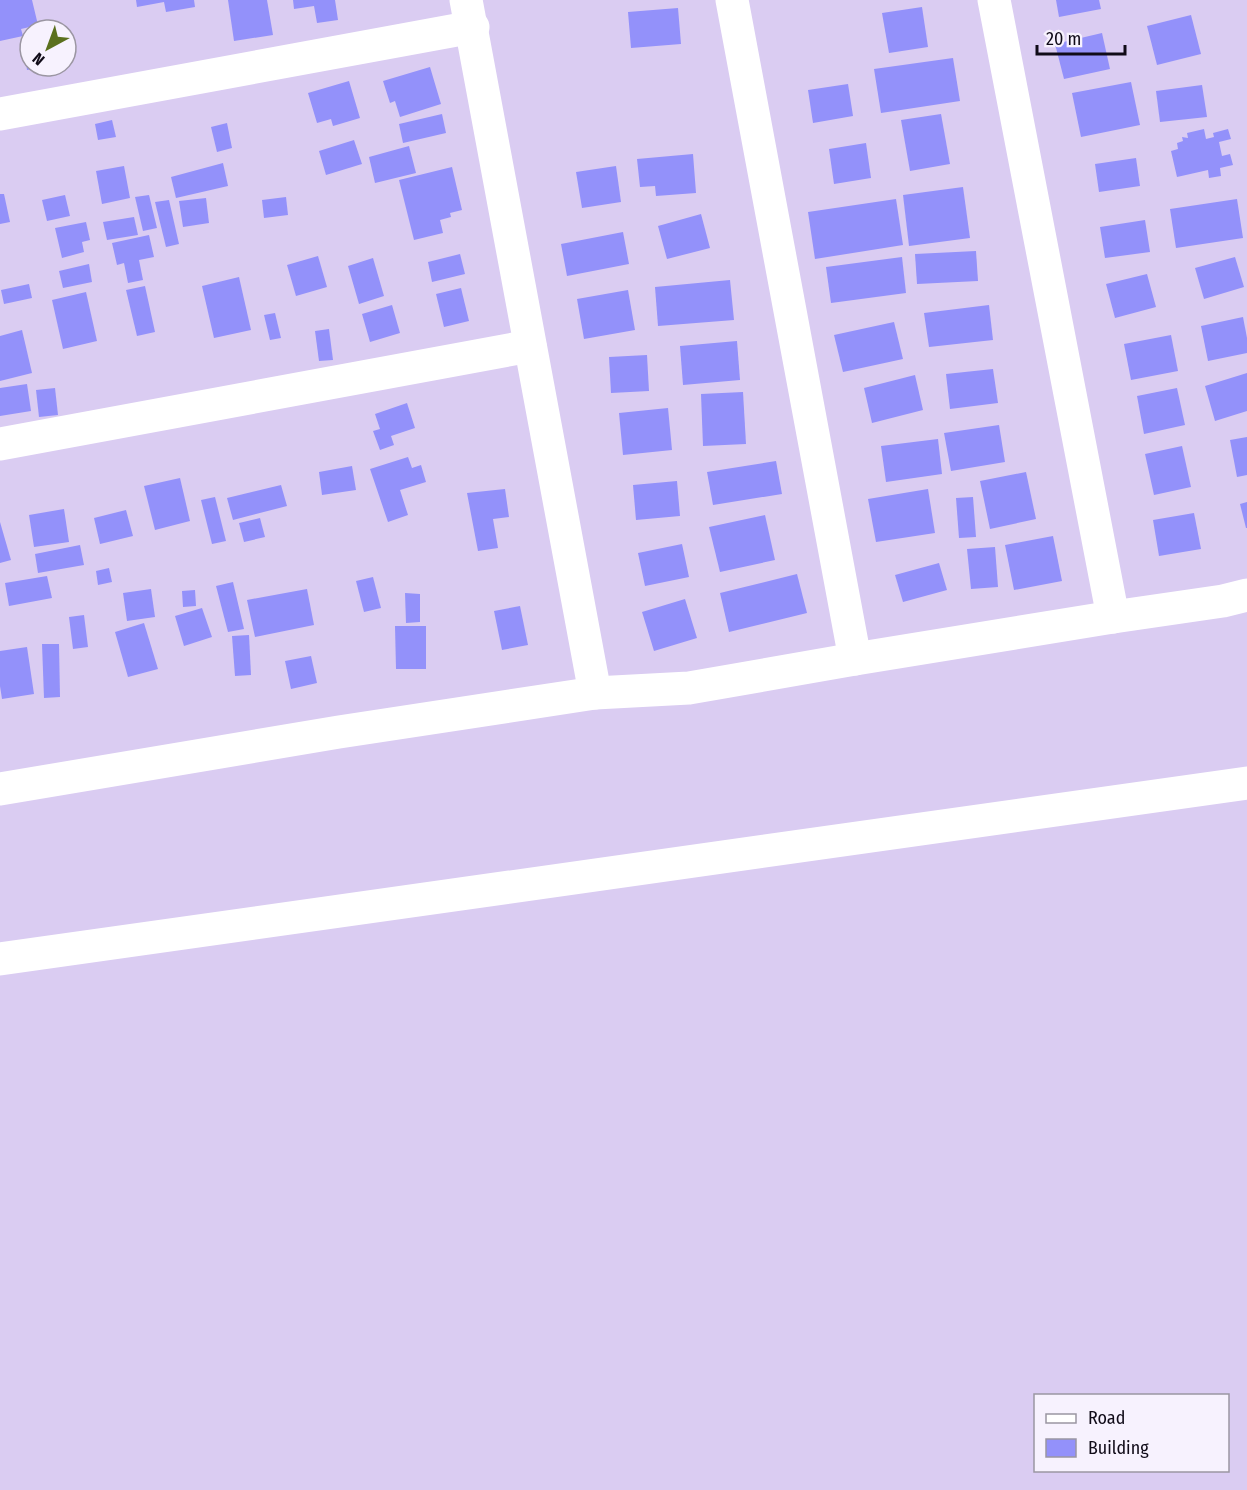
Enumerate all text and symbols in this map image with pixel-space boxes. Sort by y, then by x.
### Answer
north arrow [18,18,78,78]
scale bar [1037,18,1126,56]
text: 20 m [1046,28,1081,50]
text: N [29,49,48,69]
legend [1034,1394,1229,1472]
text: Road [1088,1407,1125,1429]
text: Building [1088,1437,1149,1459]

